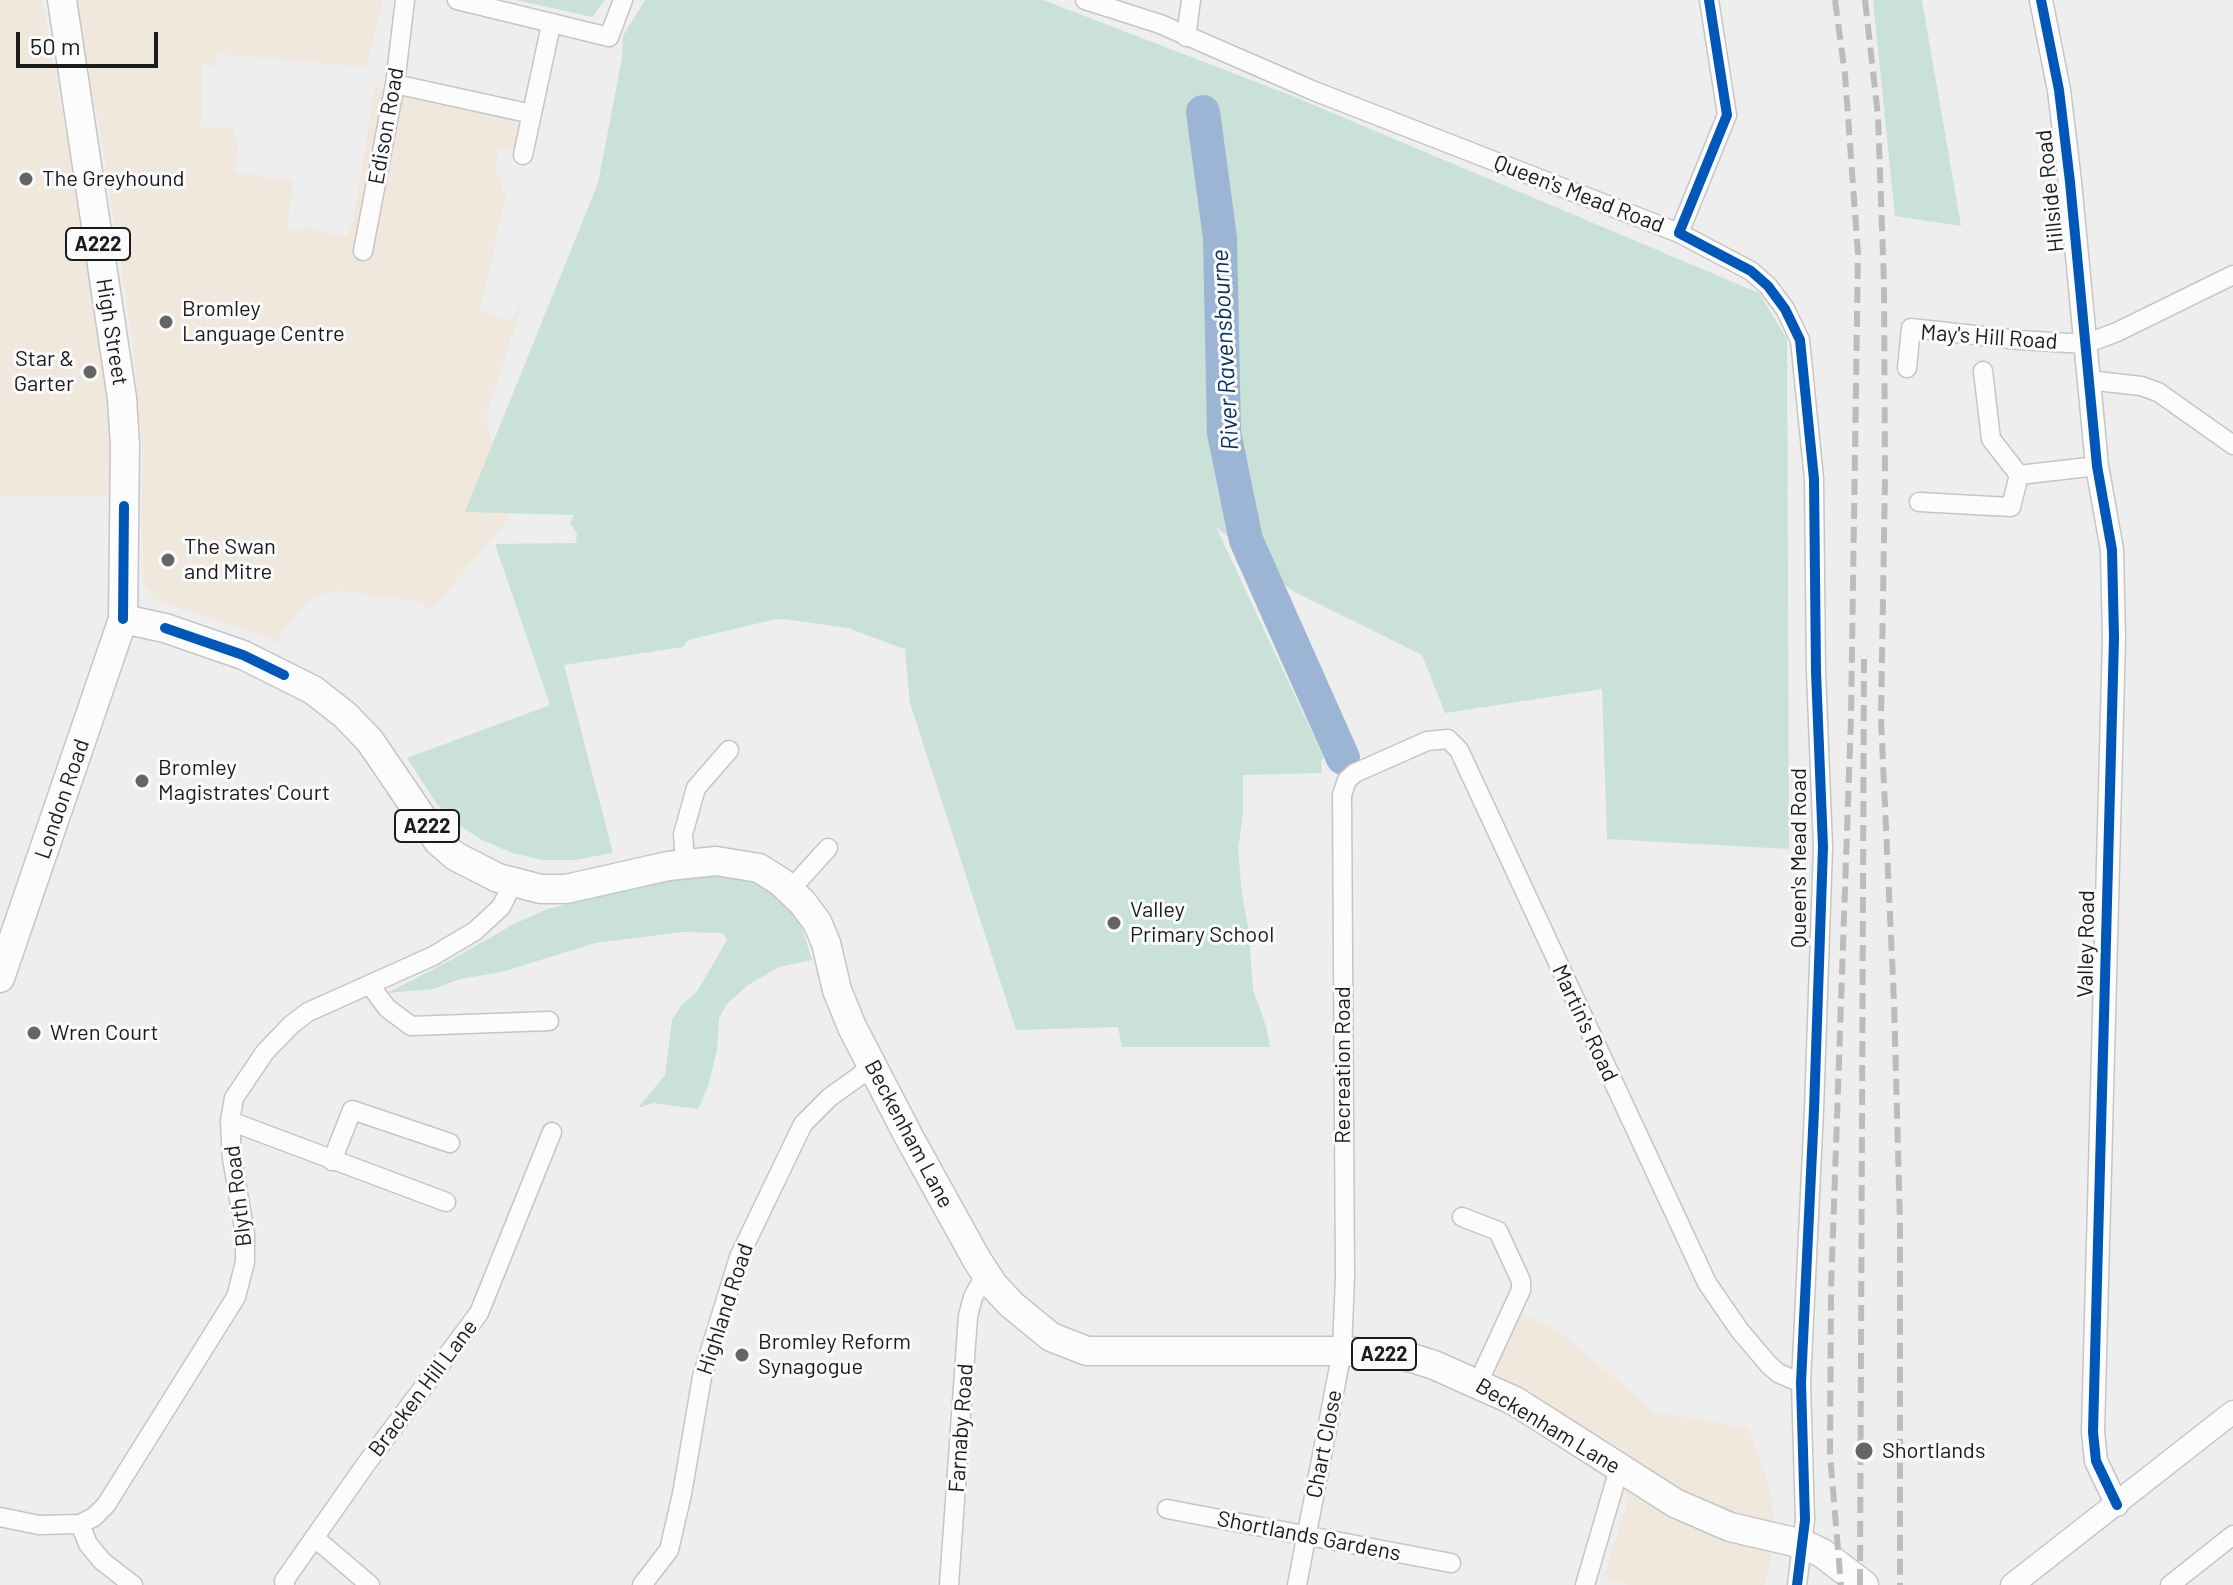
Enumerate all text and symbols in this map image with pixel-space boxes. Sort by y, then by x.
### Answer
scale bar [20,16,162,66]
text: 50 m [30,31,81,60]
street label: Edison Road [363,65,409,187]
street label: Hillside Road [2030,128,2070,254]
street label: Queen's Mead Road [1490,149,1668,239]
place label: The Greyhound [42,166,185,192]
marker: The Greyhound [17,170,35,188]
road number: A222 [66,228,130,260]
water label: River Ravensbourne [1205,249,1245,451]
street label: High Street [91,277,133,387]
place label: Bromley Language Centre [182,296,345,348]
marker: Bromley Language Centre [157,313,175,331]
street label: May's Hill Road [1920,319,2058,355]
place label: Star & Garter [14,346,74,398]
marker: Star & Garter [81,363,99,381]
place label: The Swan and Mitre [184,534,276,586]
marker: The Swan and Mitre [159,551,177,569]
street label: London Road [29,736,95,862]
place label: Bromley Magistrates' Court [158,755,330,806]
street label: Queen's Mead Road [1786,768,1812,948]
marker: Bromley Magistrates' Court [133,772,151,790]
road number: A222 [395,810,459,842]
street label: Valley Road [2072,890,2100,998]
place label: Valley Primary School [1130,897,1274,948]
marker: Valley Primary School [1105,914,1123,932]
street label: Martin's Road [1546,960,1624,1086]
street label: Recreation Road [1330,986,1356,1144]
place label: Wren Court [50,1020,158,1046]
marker: Wren Court [25,1024,43,1042]
street label: Beckenham Lane [859,1055,959,1213]
street label: Blyth Road [219,1144,257,1248]
street label: Highland Road [691,1240,759,1378]
street label: Bracken Hill Lane [363,1314,483,1462]
place label: Bromley Reform Synagogue [758,1329,911,1380]
road number: A222 [1352,1338,1416,1370]
marker: Bromley Reform Synagogue [733,1346,751,1364]
street label: Farnaby Road [943,1363,979,1493]
street label: Beckenham Lane [1471,1372,1625,1480]
street label: Chart Close [1301,1388,1347,1500]
place label: Shortlands [1882,1438,1985,1464]
marker: Shortlands [1853,1440,1875,1462]
street label: Shortlands Gardens [1215,1505,1403,1567]

